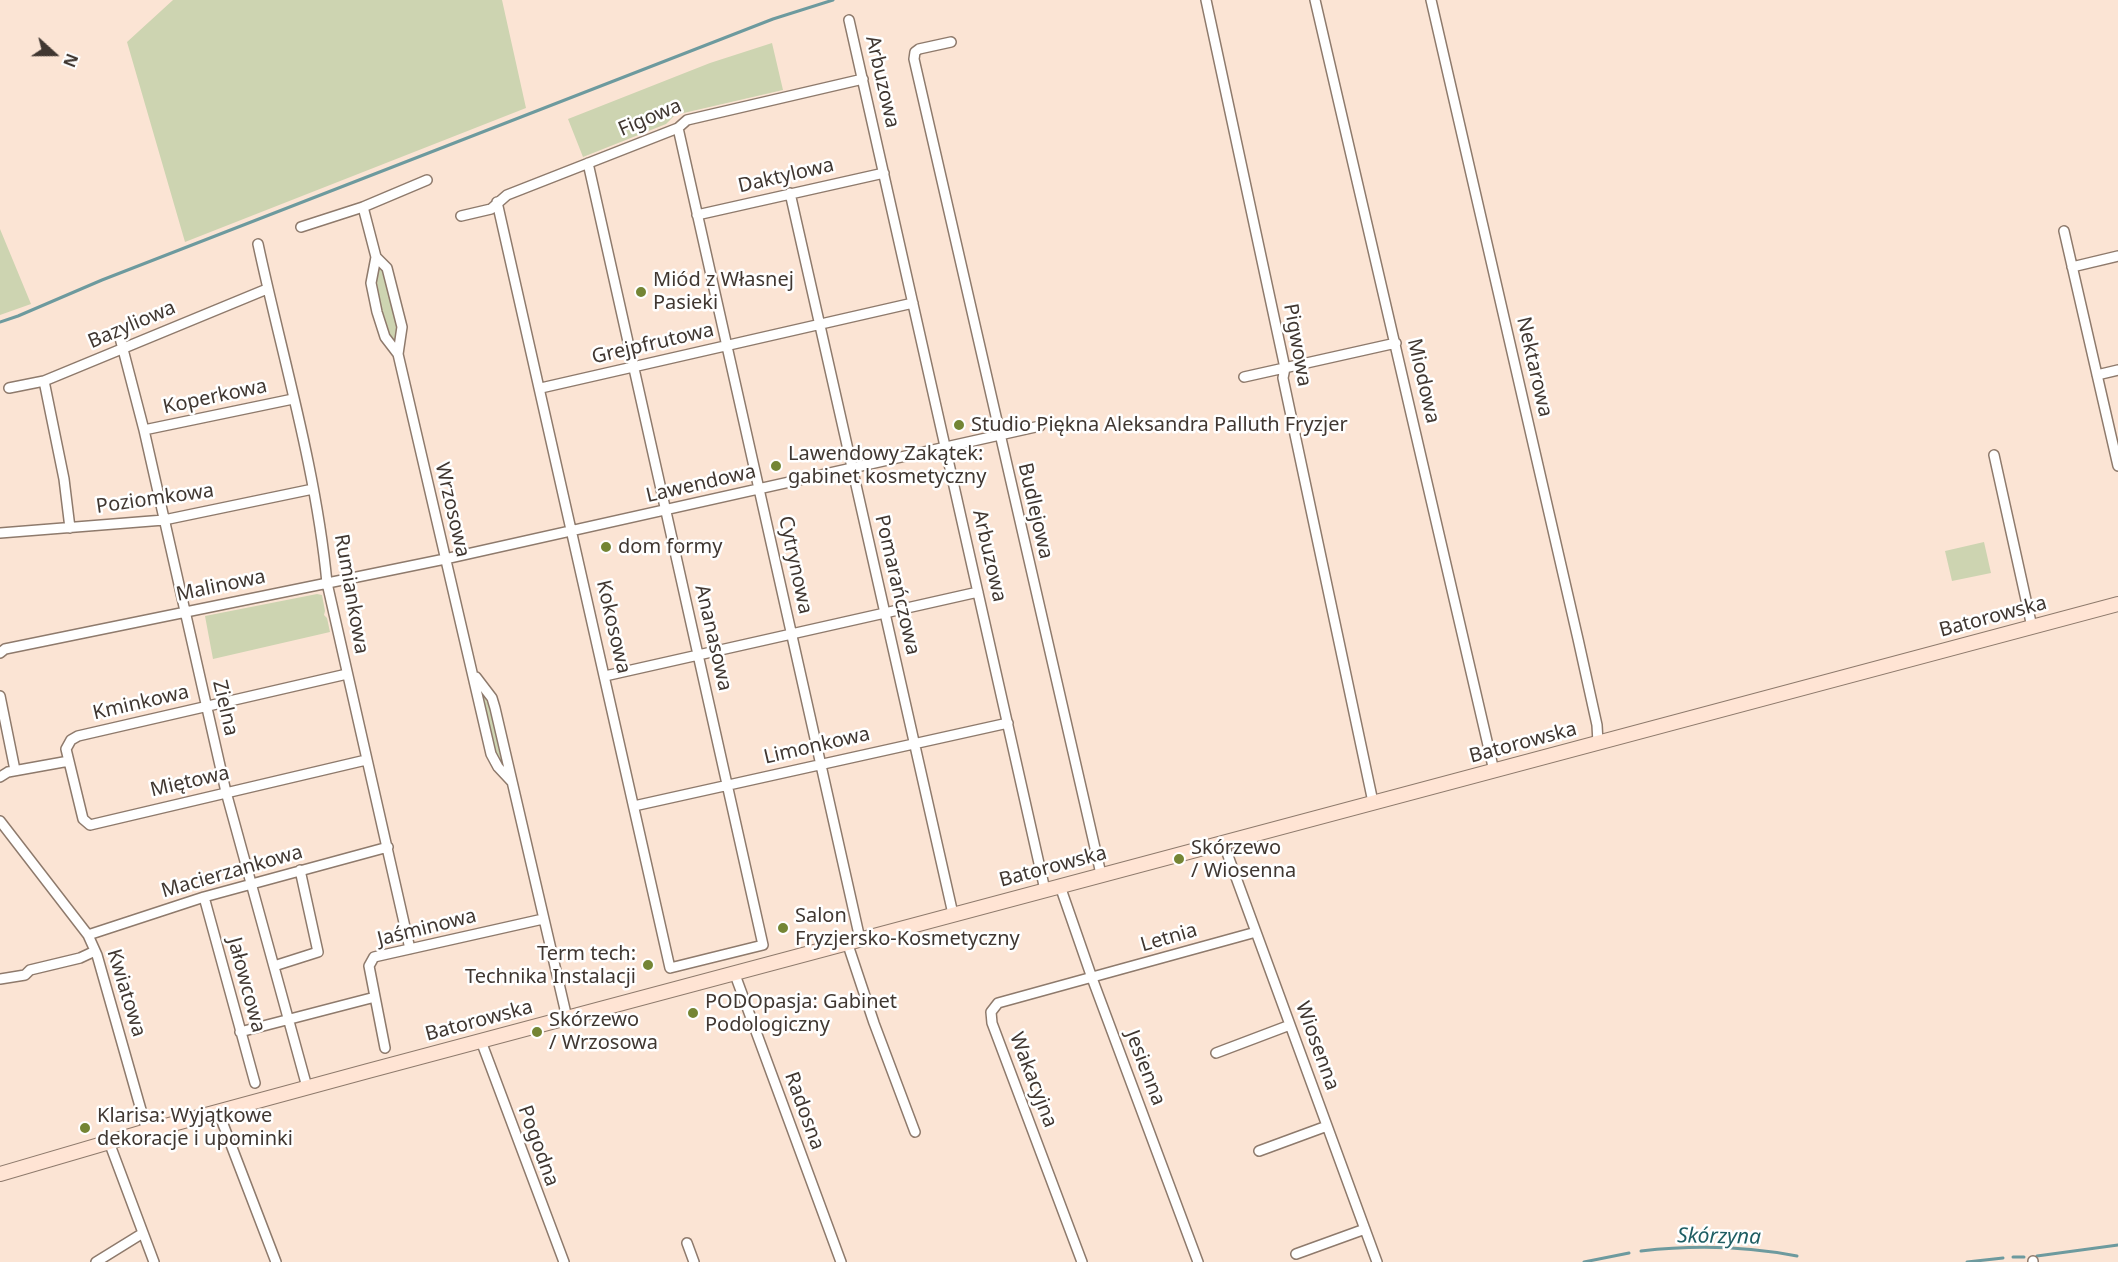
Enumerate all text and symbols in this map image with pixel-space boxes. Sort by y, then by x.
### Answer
north arrow [24,24,84,84]
street label: Arbuzowa [860,34,904,130]
text: N [58,50,83,70]
street label: Figowa [615,94,685,142]
street label: Daktylowa [736,153,836,199]
place label: Miód z Własnej Pasieki [653,268,794,315]
marker: Miód z Własnej Pasieki [634,285,648,299]
street label: Bazyliowa [85,296,179,354]
street label: Pigwowa [1278,302,1316,388]
street label: Nektarowa [1511,315,1557,419]
street label: Grejpfrutowa [590,318,716,370]
street label: Miodowa [1402,336,1444,426]
street label: Koperkowa [161,374,269,420]
place label: Studio Piękna Aleksandra Palluth Fryzjer [971,413,1348,437]
marker: Studio Piękna Aleksandra Palluth Fryzjer [952,418,966,432]
place label: Lawendowy Zakątek: gabinet kosmetyczny [788,442,986,489]
marker: Lawendowy Zakątek: gabinet kosmetyczny [769,459,783,473]
street label: Wrzosowa [429,460,475,560]
street label: Lawendowa [644,460,758,508]
street label: Budlejowa [1012,461,1058,561]
street label: Poziomkowa [95,479,215,519]
street label: Arbuzowa [967,508,1011,604]
street label: Pomarańczowa [869,513,925,657]
street label: Cytrynowa [773,514,817,616]
street label: Rumiankowa [329,532,373,656]
place label: dom formy [618,535,722,559]
marker: dom formy [599,540,613,554]
street label: Malinowa [174,565,268,607]
street label: Kokosowa [591,578,635,676]
street label: Ananasowa [689,583,737,693]
street label: Batorowska [1937,591,2049,643]
street label: Zielna [207,678,243,738]
street label: Kminkowa [91,680,191,726]
street label: Batorowska [1467,717,1579,769]
street label: Limonkowa [762,722,872,770]
street label: Miętowa [148,761,232,803]
place label: Skórzewo / Wiosenna [1191,836,1296,883]
street label: Macierzankowa [159,840,305,904]
street label: Batorowska [997,841,1109,893]
marker: Skórzewo / Wiosenna [1172,852,1186,866]
street label: Jaśminowa [375,904,479,952]
place label: Salon Fryzjersko-Kosmetyczny [795,904,1020,951]
street label: Letnia [1138,919,1200,957]
marker: Salon Fryzjersko-Kosmetyczny [776,921,790,935]
street label: Jałowcowa [222,935,270,1035]
place label: Term tech: Technika Instalacji [465,942,636,989]
street label: Kwiatowa [101,946,151,1040]
marker: Term tech: Technika Instalacji [641,958,655,972]
place label: PODOpasja: Gabinet Podologiczny [705,990,897,1037]
street label: Batorowska [423,995,535,1047]
street label: Wiosenna [1290,998,1344,1094]
marker: PODOpasja: Gabinet Podologiczny [686,1006,700,1020]
place label: Skórzewo / Wrzosowa [549,1008,658,1055]
marker: Skórzewo / Wrzosowa [530,1025,544,1039]
street label: Jesienna [1120,1027,1170,1109]
street label: Wakacyjna [1004,1029,1062,1131]
street label: Radosna [779,1069,829,1153]
street label: Pogodna [512,1102,564,1190]
place label: Klarisa: Wyjątkowe dekoracje i upominki [97,1104,293,1151]
marker: Klarisa: Wyjątkowe dekoracje i upominki [78,1121,92,1135]
water label: Skórzyna [1677,1224,1761,1250]

